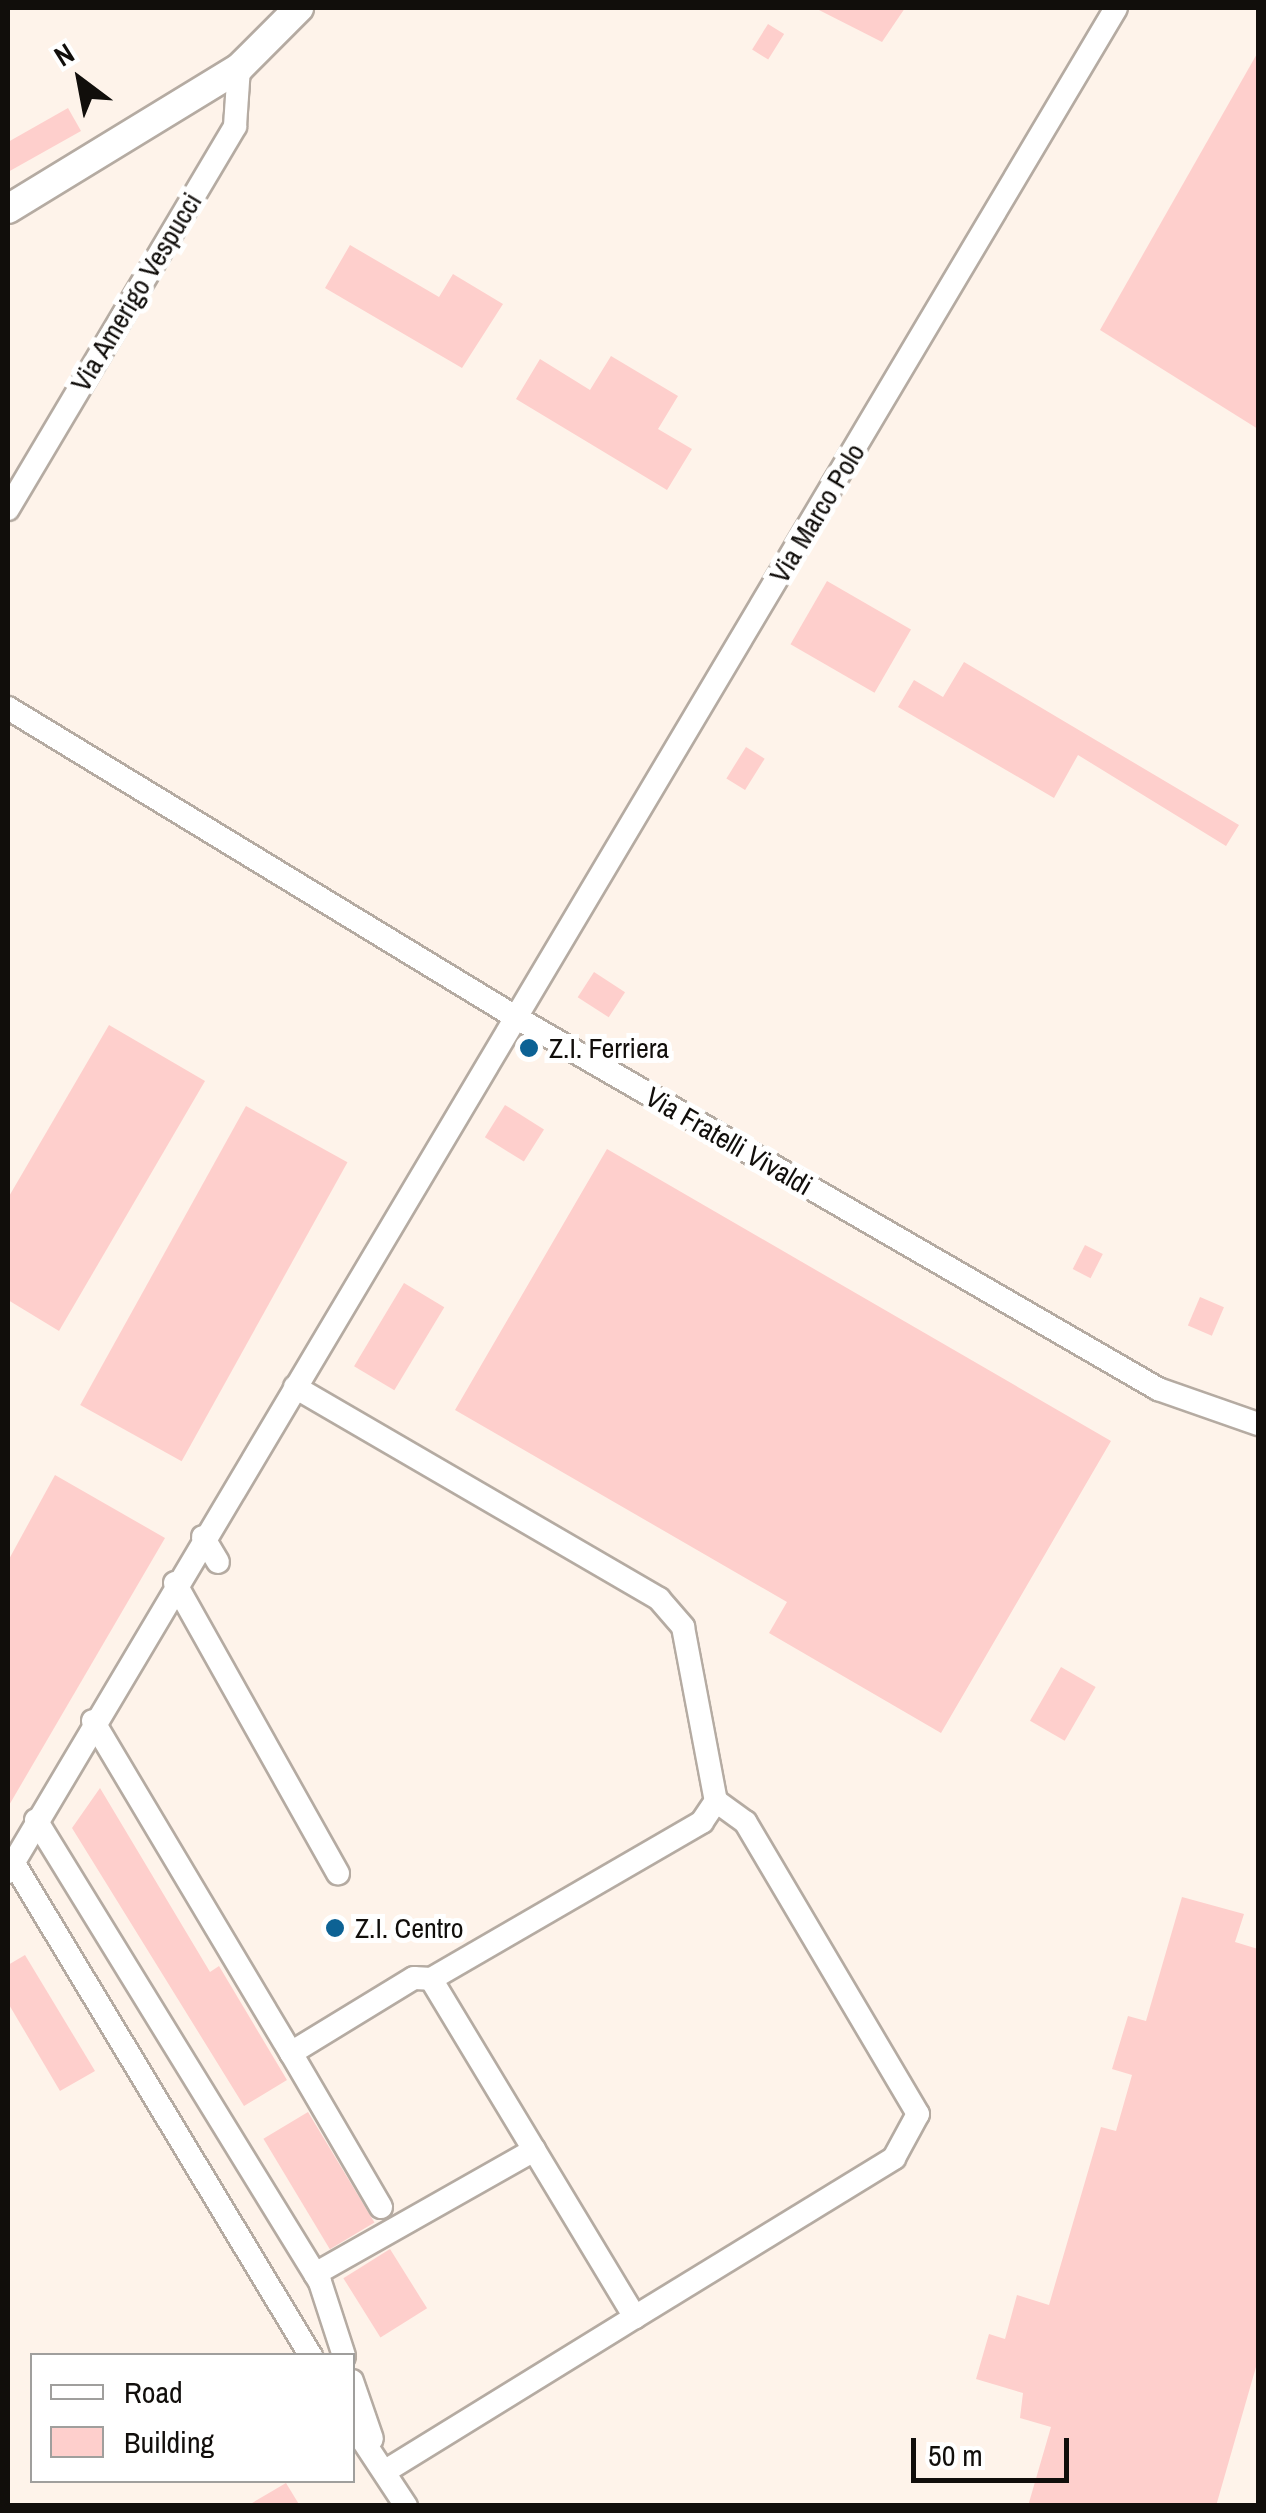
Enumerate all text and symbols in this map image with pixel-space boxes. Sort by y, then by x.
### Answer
north arrow [30,30,130,130]
text: N [47,34,81,75]
street label: Via Amerigo Vespucci [63,186,209,398]
street label: Via Marco Polo [762,437,872,589]
place label: Z.I. Ferriera [549,1031,669,1065]
marker: Z.I. Ferriera [518,1037,540,1059]
street label: Via Fratelli Vivaldi [640,1080,818,1202]
place label: Z.I. Centro [355,1911,463,1945]
marker: Z.I. Centro [324,1917,346,1939]
legend [30,2353,355,2483]
text: Road [124,2372,183,2412]
scale bar [916,2418,1074,2480]
text: Building [124,2422,214,2462]
text: 50 m [928,2435,983,2475]

